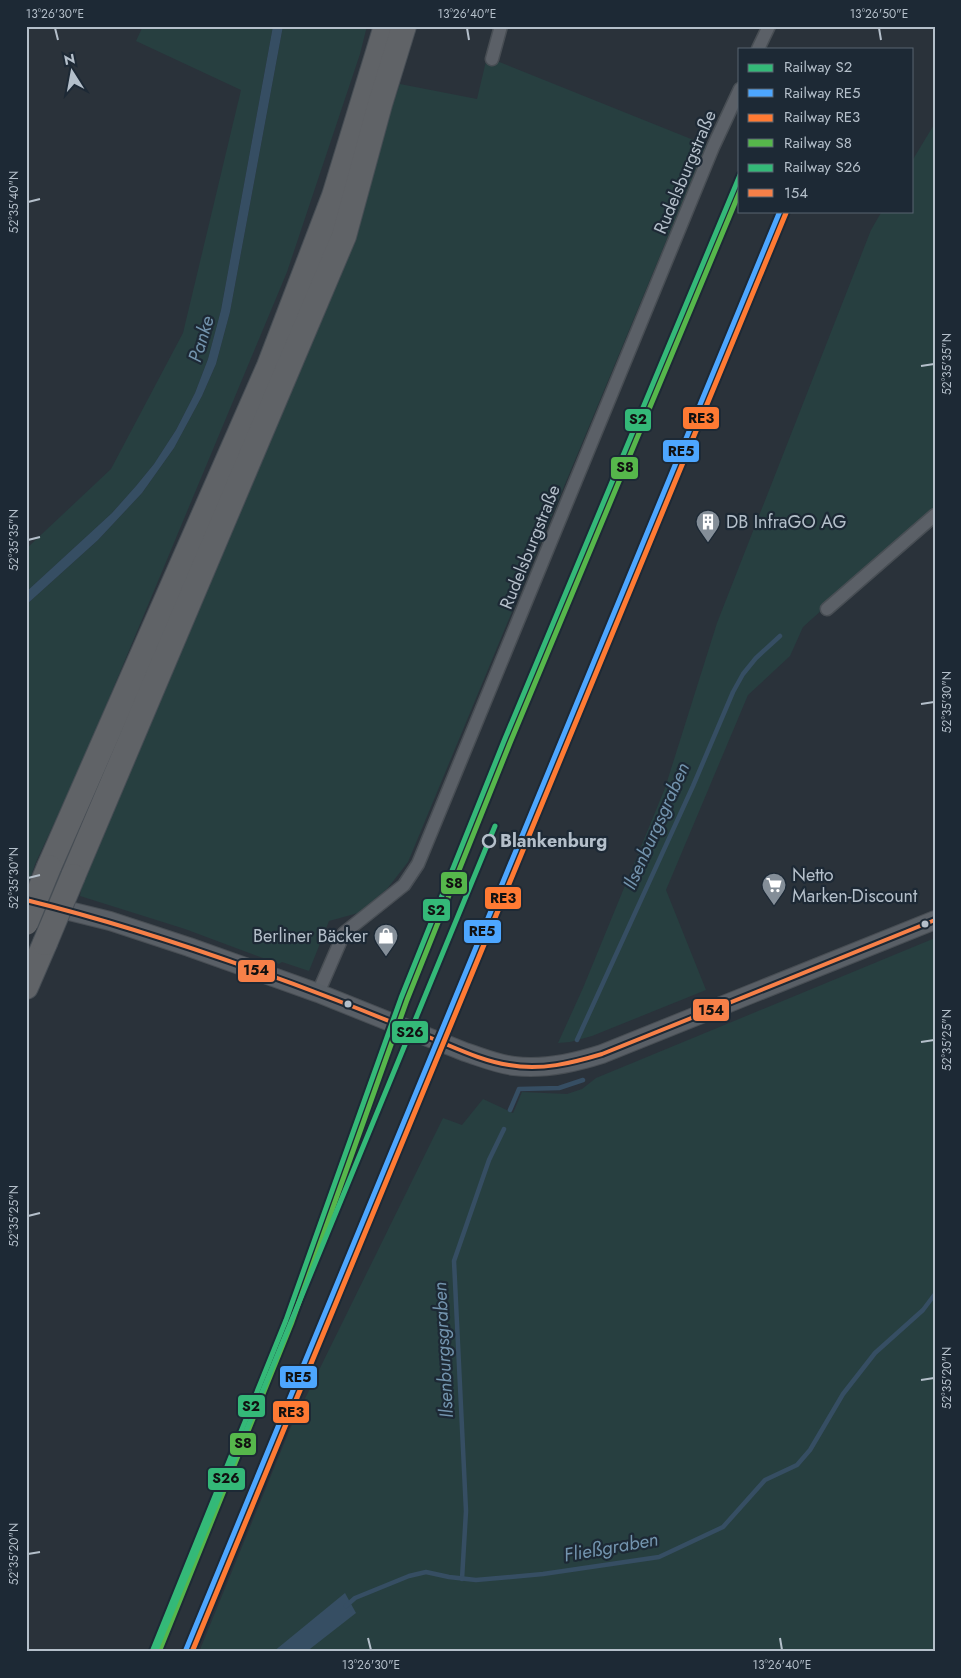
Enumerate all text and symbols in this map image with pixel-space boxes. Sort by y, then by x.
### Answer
text: 13°26'30"E [26,5,84,23]
text: 13°26'40"E [438,5,496,23]
text: 13°26'50"E [850,5,908,23]
north arrow [48,48,98,98]
text: N [62,48,77,70]
legend [738,48,914,212]
text: Railway S2 [784,56,852,78]
text: Railway RE5 [784,82,861,104]
street label: Rudelsburgstraße [647,106,723,238]
text: Railway RE3 [784,106,860,128]
text: Railway S8 [784,132,852,154]
text: Railway S26 [784,156,861,178]
text: 52°35'40"N [5,171,23,233]
text: 154 [784,182,808,204]
water label: Panke [181,312,221,365]
text: 52°35'35"N [938,333,956,395]
line badge: RE3 [682,406,720,430]
line badge: S2 [624,408,652,432]
text: RE3 [688,408,714,428]
text: S2 [629,409,647,429]
line badge: RE5 [662,439,700,463]
text: RE5 [668,441,694,461]
line badge: S8 [610,456,639,480]
text: S8 [616,457,634,477]
street label: Rudelsburgstraße [493,481,567,613]
text: 52°35'35"N [5,509,23,571]
building icon: DB InfraGO AG [695,509,721,543]
place label: DB InfraGO AG [726,509,846,535]
text: 52°35'30"N [938,671,956,733]
water label: Ilsenburgsgraben [616,758,696,894]
place label: Blankenburg [500,828,607,854]
marker: Blankenburg [482,834,496,848]
text: 52°35'30"N [5,847,23,909]
place label: Netto Marken-Discount [792,862,918,909]
line badge: S8 [440,871,468,895]
supermarket icon: Netto Marken-Discount [761,872,787,906]
text: S8 [445,873,463,893]
line badge: RE3 [484,886,522,910]
text: RE3 [490,888,516,908]
line badge: S2 [422,898,451,922]
text: S2 [427,900,445,920]
line badge: RE5 [463,919,502,944]
unlabelled marker [920,919,930,929]
text: RE5 [469,921,495,941]
place label: Berliner Bäcker [253,923,369,949]
shop icon: Berliner Bäcker [373,923,399,957]
line badge: 154 [237,959,276,983]
text: 154 [243,960,269,980]
line badge: 154 [692,998,730,1022]
unlabelled marker [343,999,353,1009]
text: 154 [698,1000,724,1020]
text: 52°35'25"N [938,1009,956,1071]
line badge: S26 [391,1020,429,1044]
text: S26 [396,1022,424,1042]
text: 52°35'25"N [5,1185,23,1247]
water label: Ilsenburgsgraben [426,1281,460,1419]
text: 52°35'20"N [938,1347,956,1409]
line badge: RE5 [279,1365,318,1389]
text: RE5 [285,1367,311,1387]
line badge: S2 [237,1394,266,1418]
text: S2 [242,1396,260,1416]
line badge: RE3 [272,1400,310,1424]
text: RE3 [278,1402,304,1422]
line badge: S8 [229,1432,257,1456]
text: S8 [234,1433,252,1453]
line badge: S26 [207,1467,246,1491]
text: S26 [212,1468,240,1488]
text: 52°35'20"N [5,1523,23,1585]
water label: Fließgraben [562,1525,660,1569]
text: 13°26'30"E [342,1656,400,1674]
text: 13°26'40"E [753,1656,811,1674]

